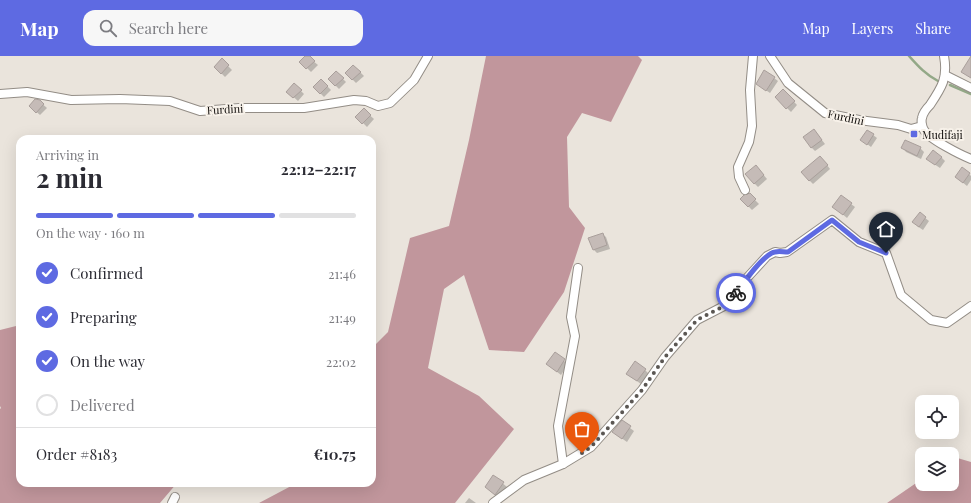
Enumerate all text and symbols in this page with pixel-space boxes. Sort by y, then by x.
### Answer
search box [83,10,363,46]
text: Map [20,15,59,41]
icon: search [97,17,119,39]
text: Search here [129,18,208,38]
text: Map [802,19,830,38]
text: Layers [852,19,893,38]
text: Share [915,19,951,38]
street label: Furdini [206,101,244,117]
street label: Furdini [826,106,866,128]
place label: Mudifaji [922,127,963,142]
marker: Mudifaji [909,129,919,139]
text: Arriving in [36,146,99,163]
text: 22:12–22:17 [281,159,356,179]
text: 2 min [36,160,103,195]
pin [869,212,903,253]
icon: home [875,218,897,240]
text: On the way · 160 m [36,224,145,241]
icon: check [36,262,58,284]
text: Confirmed [70,263,143,283]
text: 21:46 [328,265,356,282]
courier [716,273,756,313]
icon: bike [725,282,747,304]
icon: check [36,306,58,328]
text: Preparing [70,307,137,327]
text: 21:49 [328,309,356,326]
icon: check [36,350,58,372]
text: On the way [70,351,145,371]
text: 22:02 [326,353,356,370]
text: Delivered [70,395,135,415]
map controls [915,395,959,491]
button: locate [915,395,959,439]
pin [565,412,599,453]
icon: bag [571,418,593,440]
text: Order #8183 [36,444,117,464]
text: €10.75 [314,444,356,464]
button: layers [915,447,959,491]

